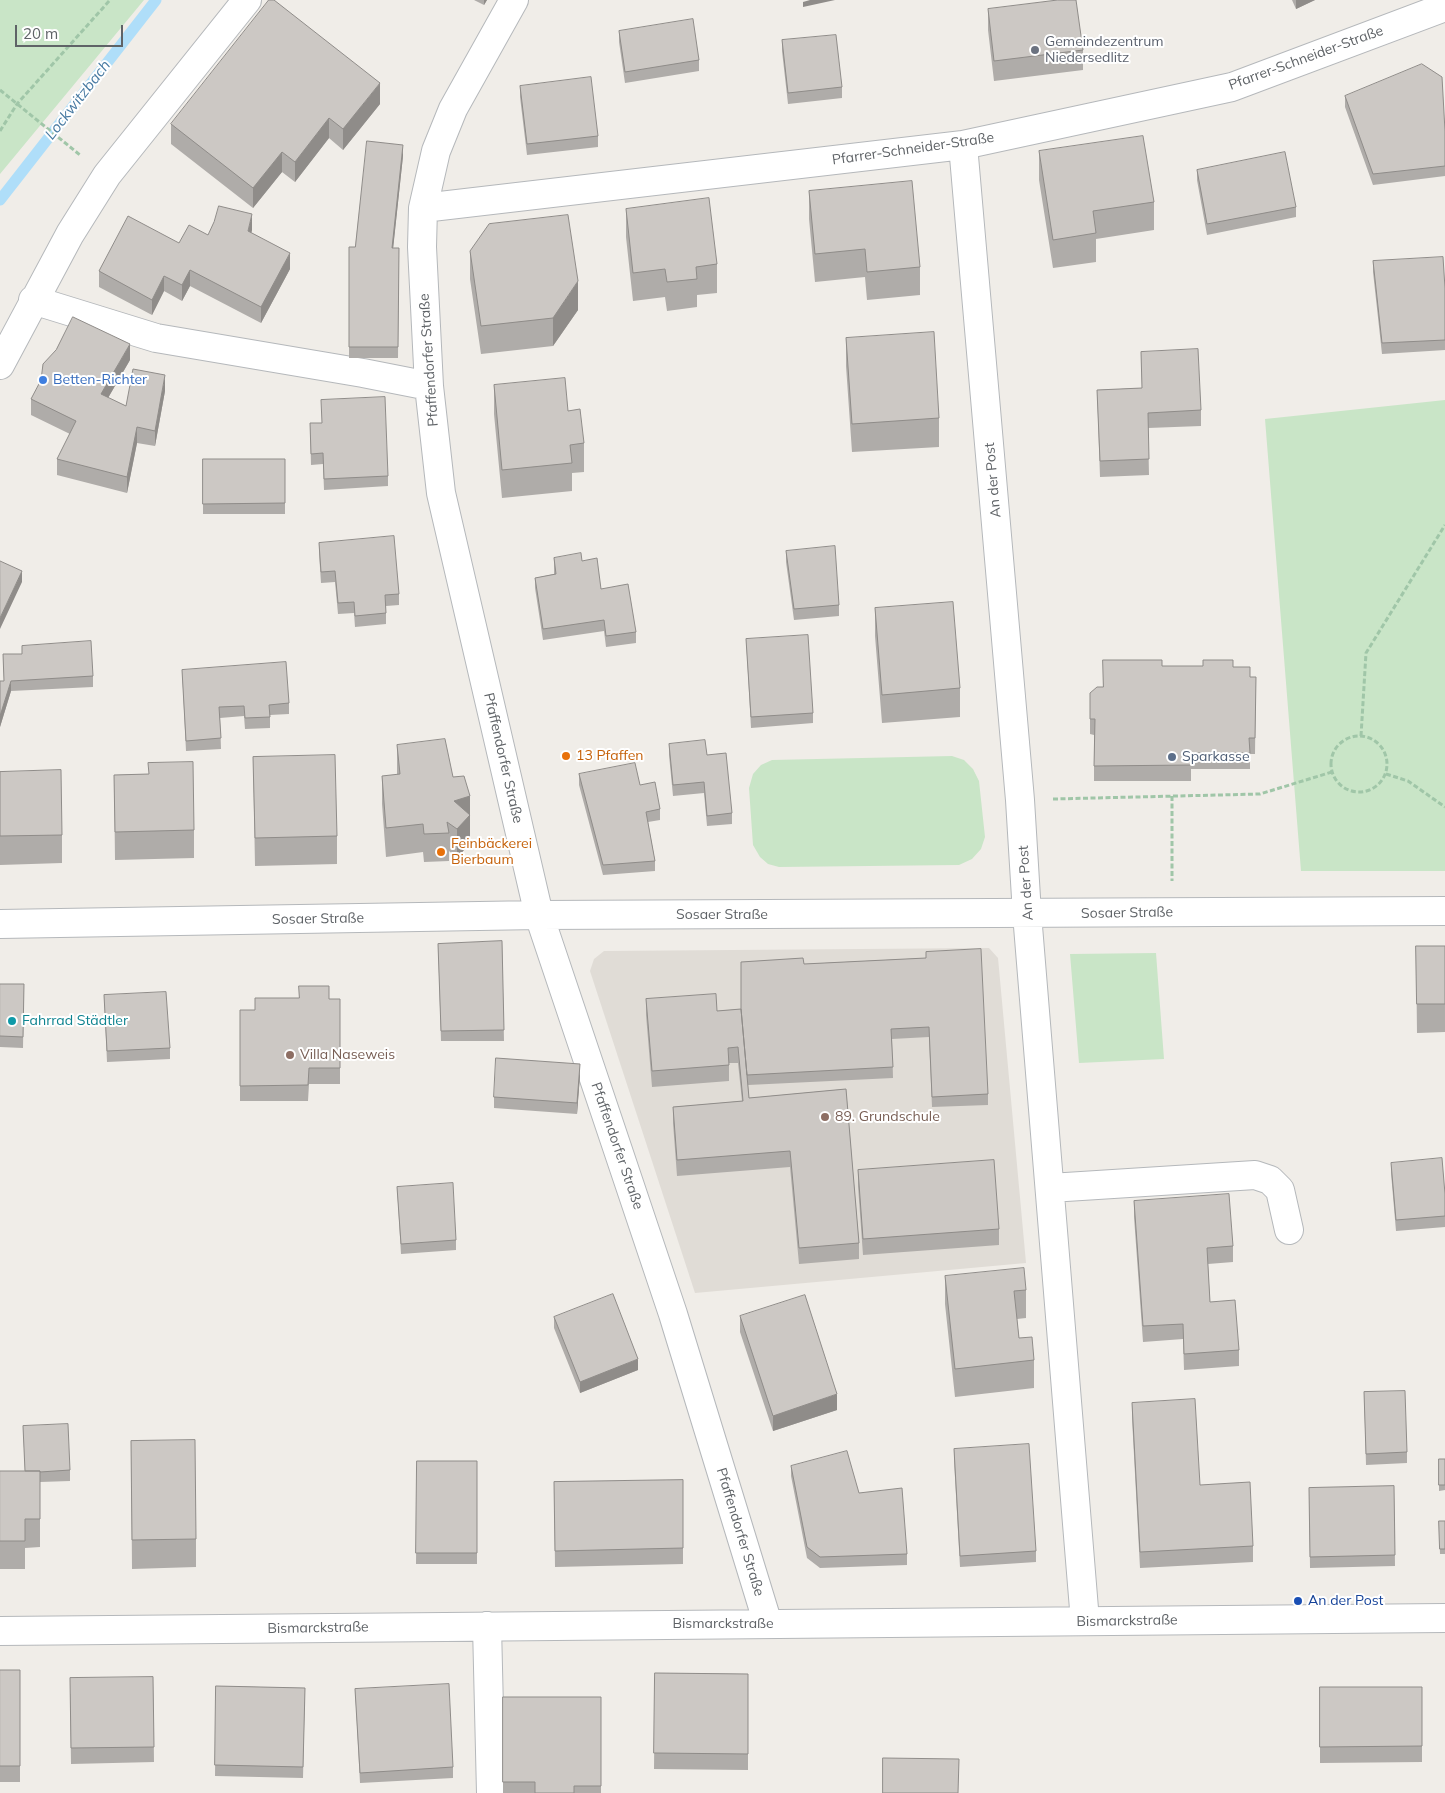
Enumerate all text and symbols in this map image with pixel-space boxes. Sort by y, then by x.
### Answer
scale bar [18,15,125,47]
street label: Pfarrer-Schneider-Straße [1226,22,1386,94]
text: 20 m [23,24,58,43]
place label: Gemeindezentrum Niedersedlitz [1045,34,1164,66]
marker: Gemeindezentrum Niedersedlitz [1029,44,1041,56]
water label: Lockwitzbach [42,57,114,143]
street label: Pfarrer-Schneider-Straße [831,129,995,169]
street label: Pfaffendorfer Straße [416,293,442,427]
place label: Betten-Richter [53,372,147,388]
marker: Betten-Richter [37,374,49,386]
street label: An der Post [981,442,1005,518]
street label: Pfaffendorfer Straße [480,691,526,825]
place label: 13 Pfaffen [576,748,643,764]
place label: Sparkasse [1182,749,1250,765]
marker: 13 Pfaffen [560,750,572,762]
marker: Sparkasse [1166,751,1178,763]
place label: Feinbäckerei Bierbaum [451,836,532,869]
street label: An der Post [1015,845,1037,921]
marker: Feinbäckerei Bierbaum [435,846,447,858]
street label: Sosaer Straße [1081,904,1173,922]
street label: Sosaer Straße [676,907,768,923]
street label: Sosaer Straße [272,910,364,928]
place label: Fahrrad Städtler [22,1013,128,1029]
marker: Fahrrad Städtler [6,1015,18,1027]
place label: Villa Naseweis [300,1047,395,1063]
marker: Villa Naseweis [284,1049,296,1061]
street label: Pfaffendorfer Straße [587,1080,647,1212]
place label: 89. Grundschule [835,1109,940,1125]
marker: 89. Grundschule [819,1111,831,1123]
street label: Pfaffendorfer Straße [712,1466,768,1598]
place label: An der Post [1308,1593,1383,1609]
marker: An der Post [1292,1595,1304,1607]
street label: Bismarckstraße [1076,1612,1178,1630]
street label: Bismarckstraße [672,1616,774,1632]
street label: Bismarckstraße [267,1619,369,1637]

